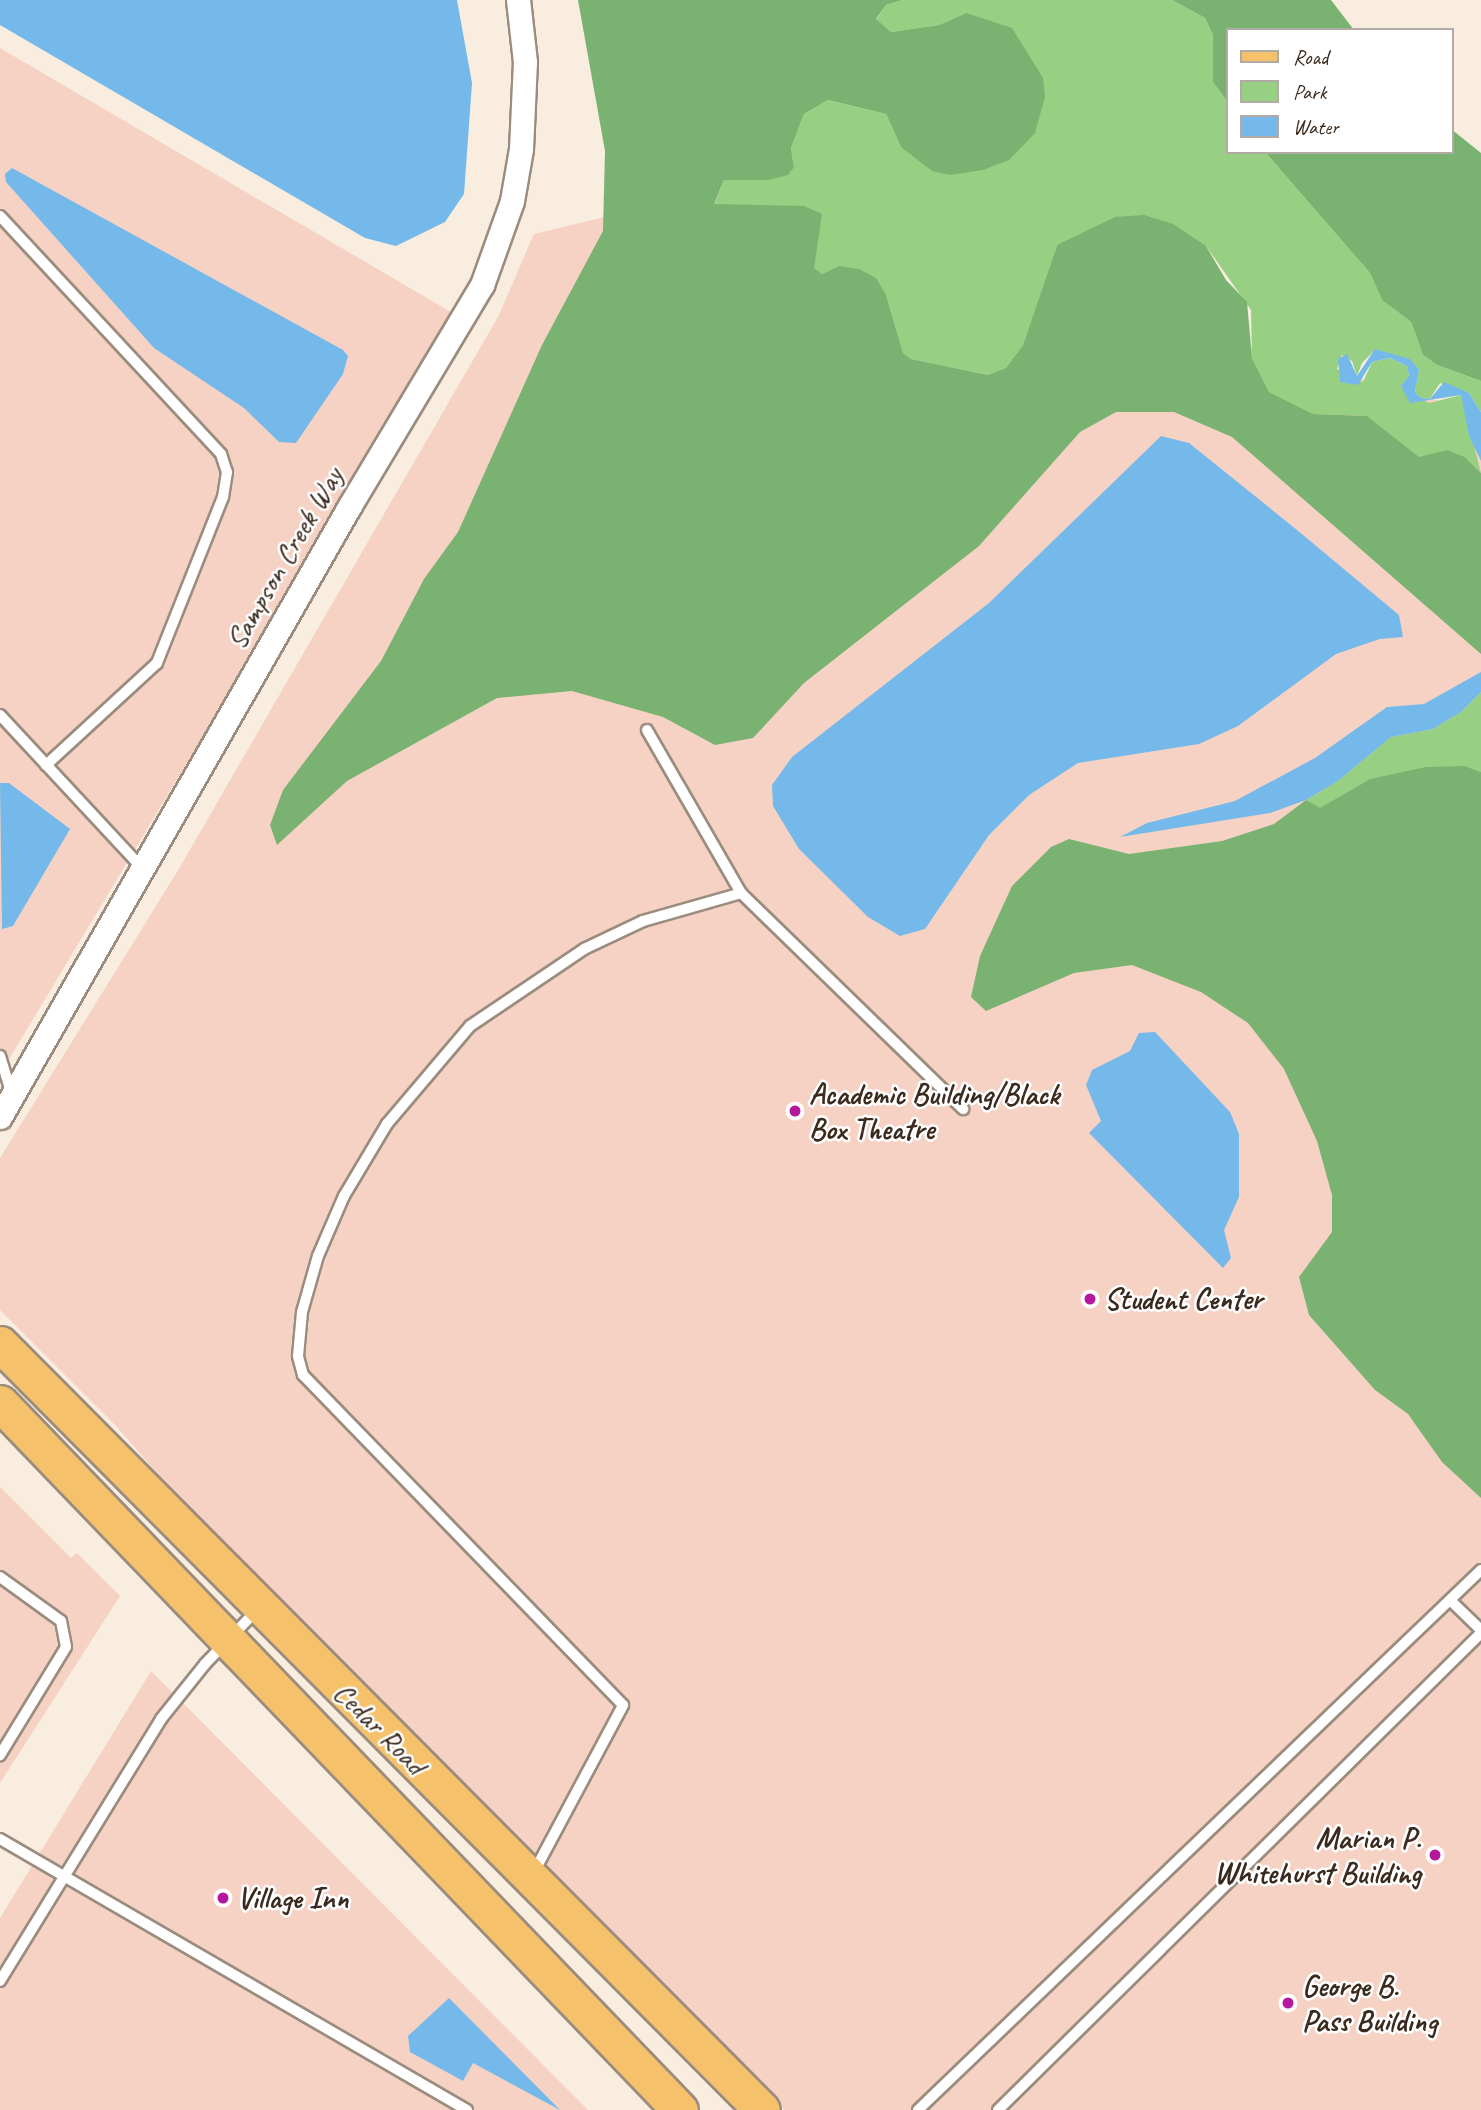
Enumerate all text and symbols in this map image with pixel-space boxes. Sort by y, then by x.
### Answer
legend [1226,28,1453,154]
text: Road [1293,44,1328,70]
text: Park [1293,79,1326,105]
text: Water [1293,114,1339,140]
street label: Sampson Creek Way [217,461,351,655]
place label: Academic Building/Black Box Theatre [809,1076,1059,1146]
marker: Academic Building/Black Box Theatre [787,1103,803,1119]
place label: Student Center [1104,1281,1262,1317]
marker: Student Center [1082,1291,1098,1307]
street label: Cedar Road [326,1674,434,1782]
place label: Marian P. Whitehurst Building [1214,1820,1421,1890]
marker: Marian P. Whitehurst Building [1427,1847,1443,1863]
place label: Village Inn [237,1880,348,1916]
marker: Village Inn [215,1890,231,1906]
place label: George B. Pass Building [1302,1968,1437,2038]
marker: George B. Pass Building [1280,1995,1296,2011]

